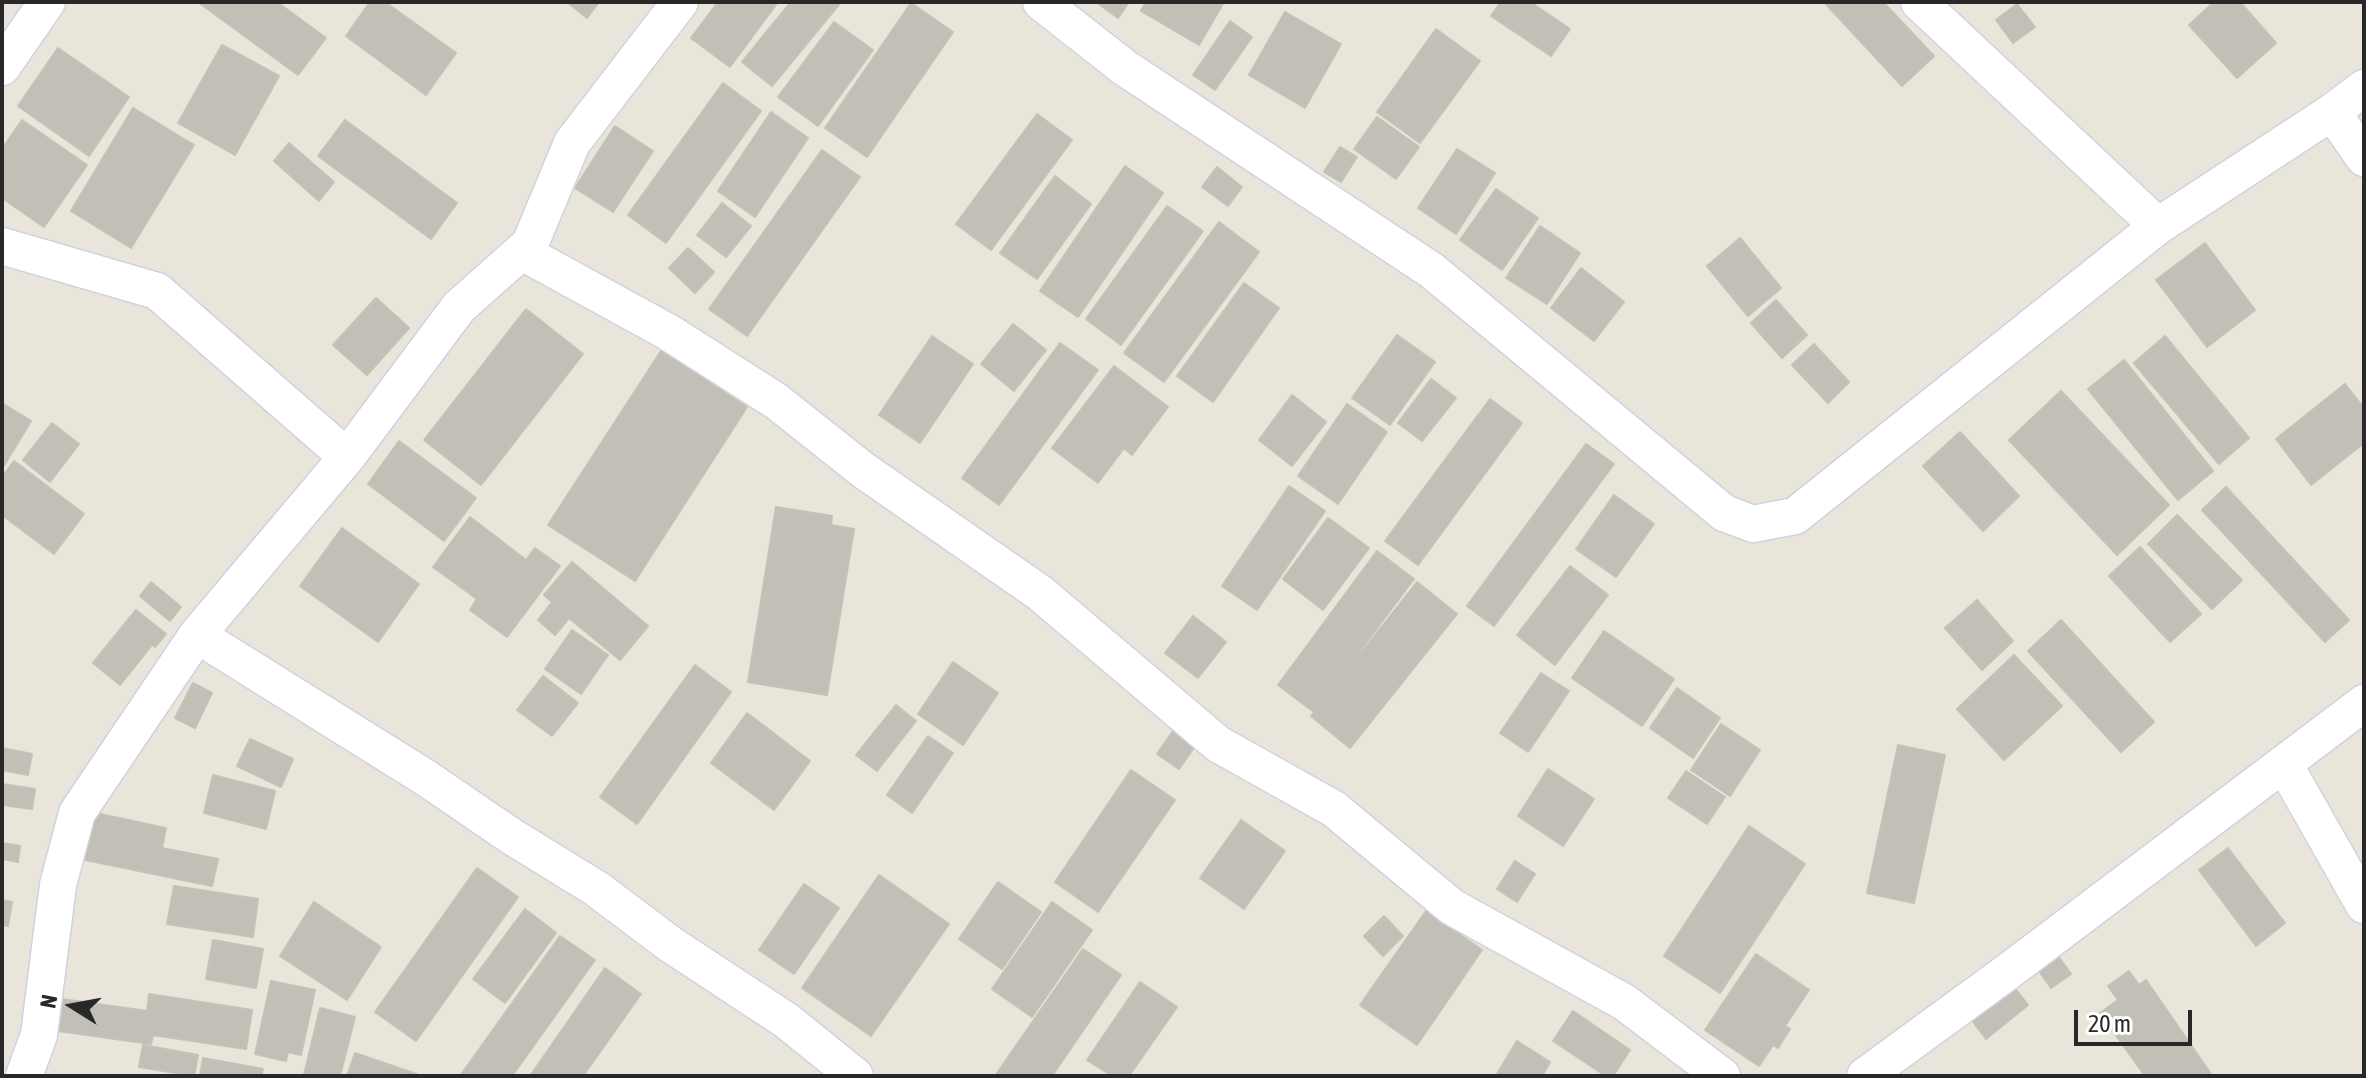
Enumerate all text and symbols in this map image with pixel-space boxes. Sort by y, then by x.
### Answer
north arrow [32,966,112,1046]
text: N [34,993,62,1010]
scale bar [2078,994,2196,1044]
text: 20 m [2088,1010,2131,1037]

